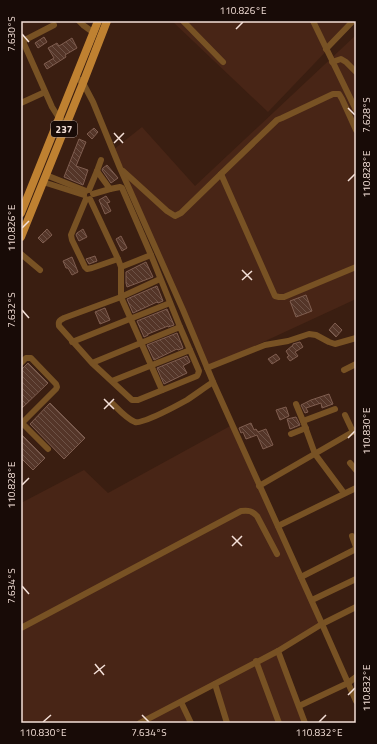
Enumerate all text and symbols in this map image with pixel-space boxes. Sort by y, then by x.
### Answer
text: 110.826°E [220,3,267,18]
text: 7.630°S [4,16,19,52]
text: 7.628°S [359,97,374,133]
road number: 237 [51,121,77,137]
text: 110.828°E [359,150,374,197]
text: 110.826°E [4,204,19,251]
text: 7.632°S [4,292,19,328]
text: 110.830°E [359,407,374,454]
text: 110.828°E [4,461,19,508]
text: 7.634°S [4,568,19,604]
text: 110.832°E [359,664,374,711]
text: 110.830°E [20,725,67,740]
text: 7.634°S [131,725,167,740]
text: 110.832°E [296,725,343,740]

